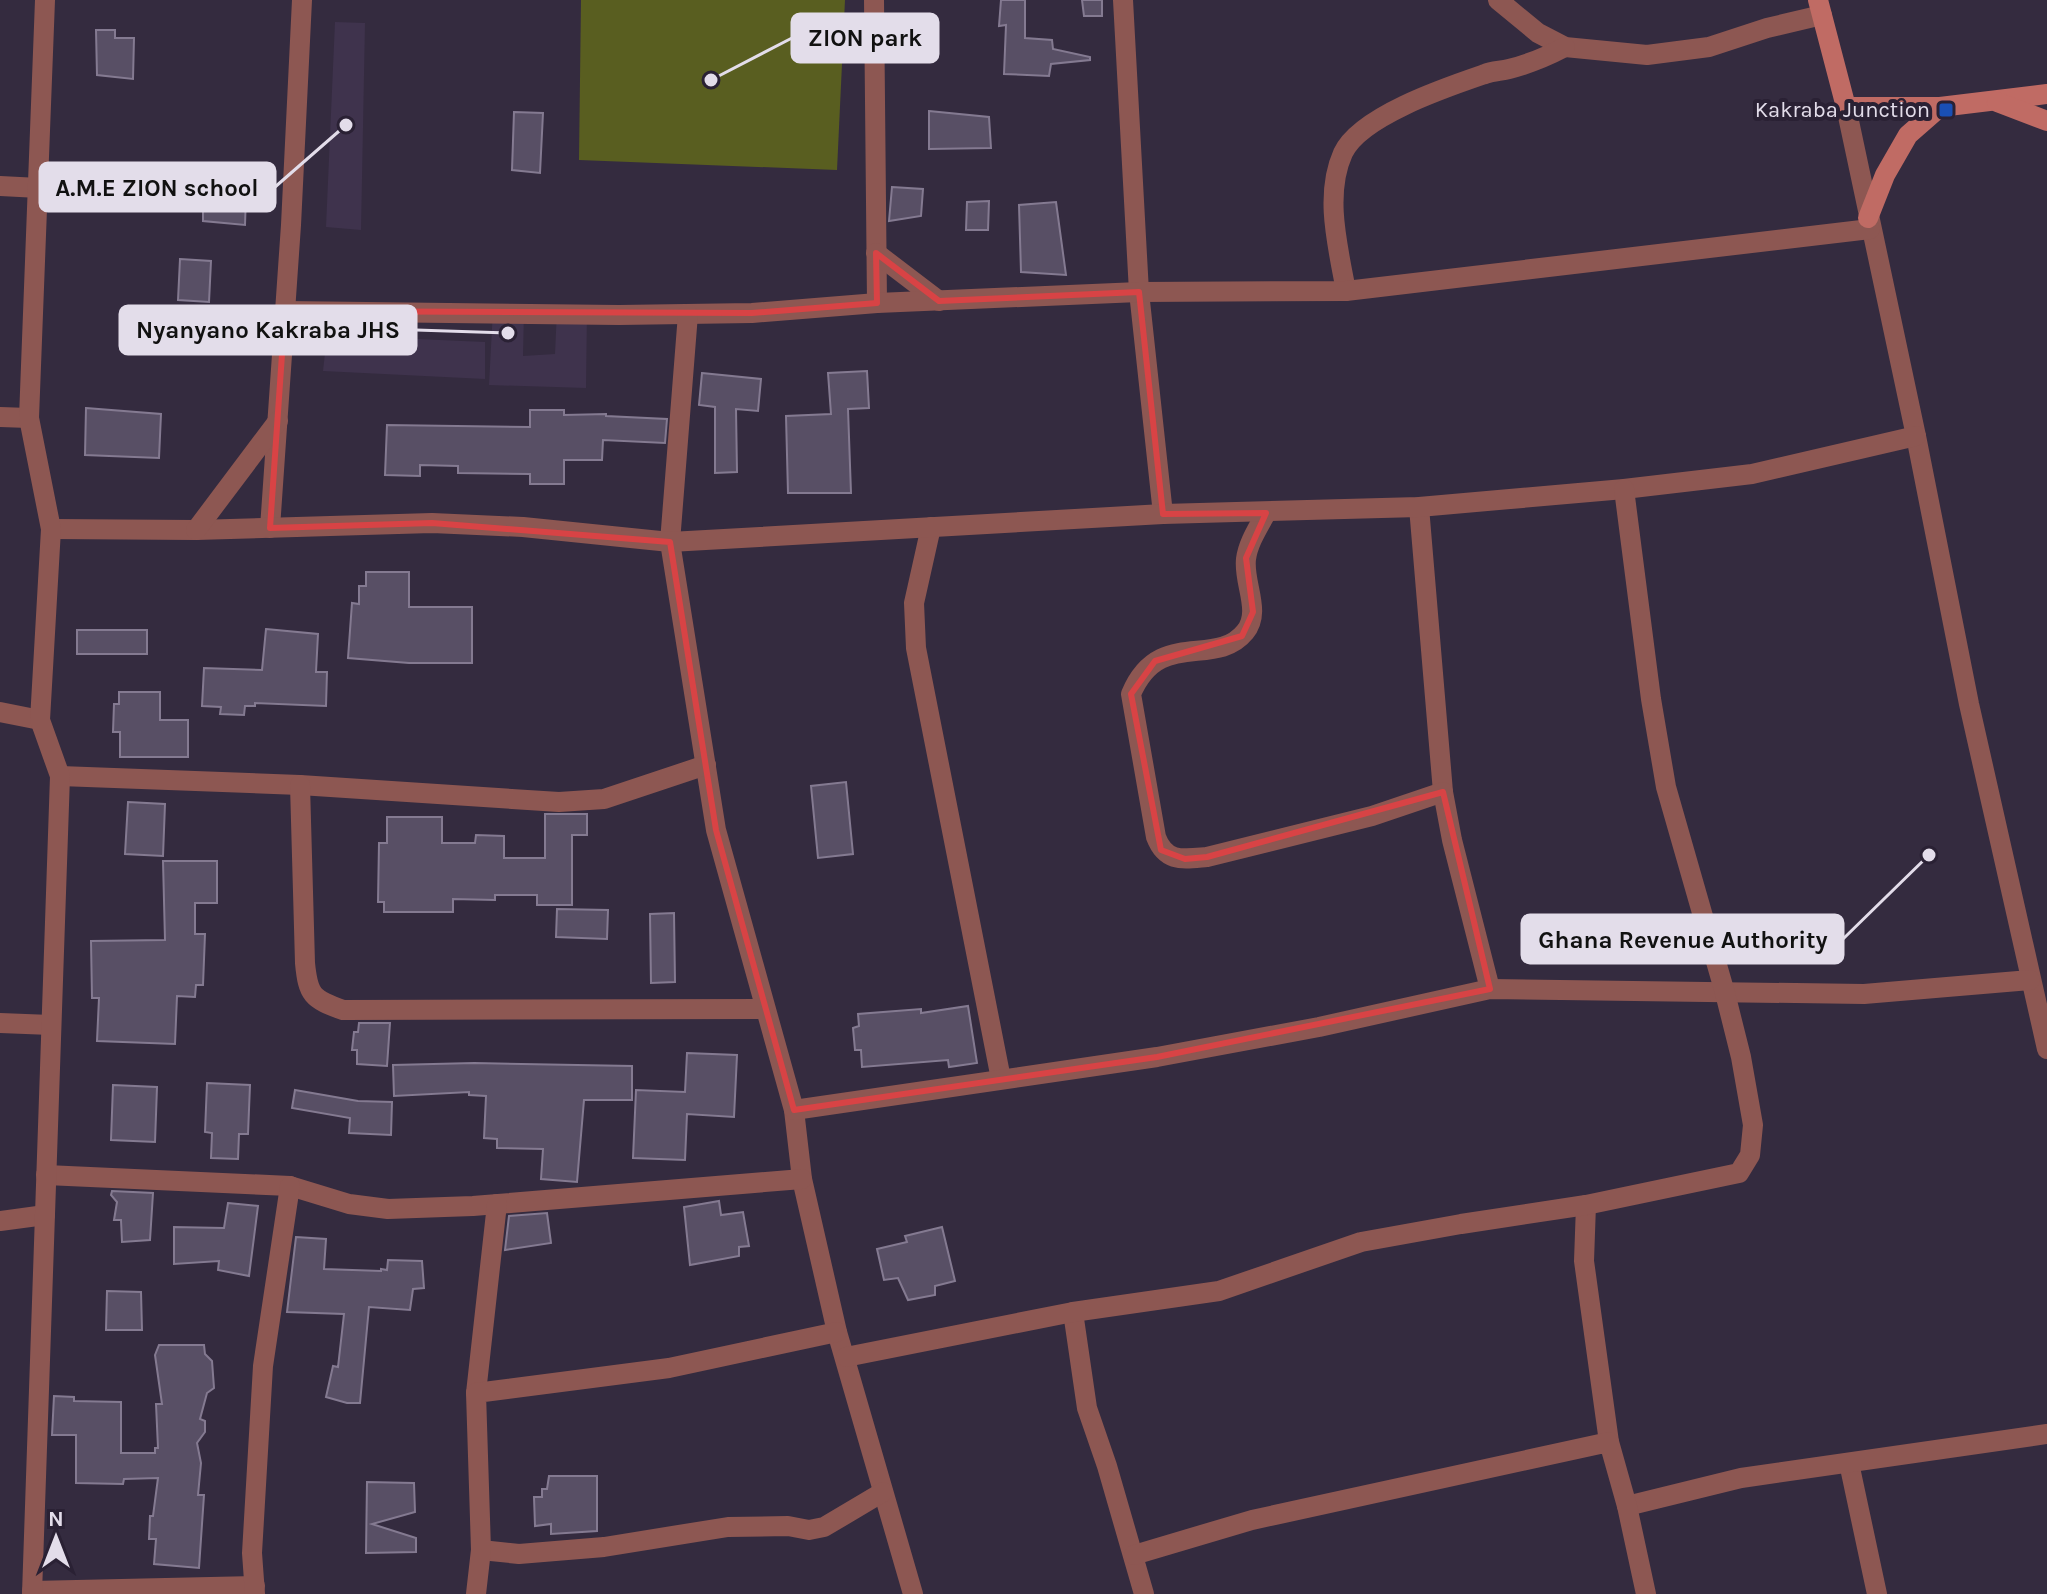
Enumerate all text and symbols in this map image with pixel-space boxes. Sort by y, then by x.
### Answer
callout: ZION park [792,14,938,62]
text: ZION park [808,24,922,52]
place label: Kakraba Junction [1755,97,1930,123]
marker: Kakraba Junction [1937,101,1955,119]
callout: A.M.E ZION school [40,163,275,211]
text: A.M.E ZION school [55,174,259,202]
callout: Nyanyano Kakraba JHS [120,306,416,354]
text: Nyanyano Kakraba JHS [136,316,400,344]
callout: Ghana Revenue Authority [1522,915,1843,963]
text: Ghana Revenue Authority [1538,926,1828,954]
north arrow [16,1498,96,1578]
text: N [48,1506,64,1532]

